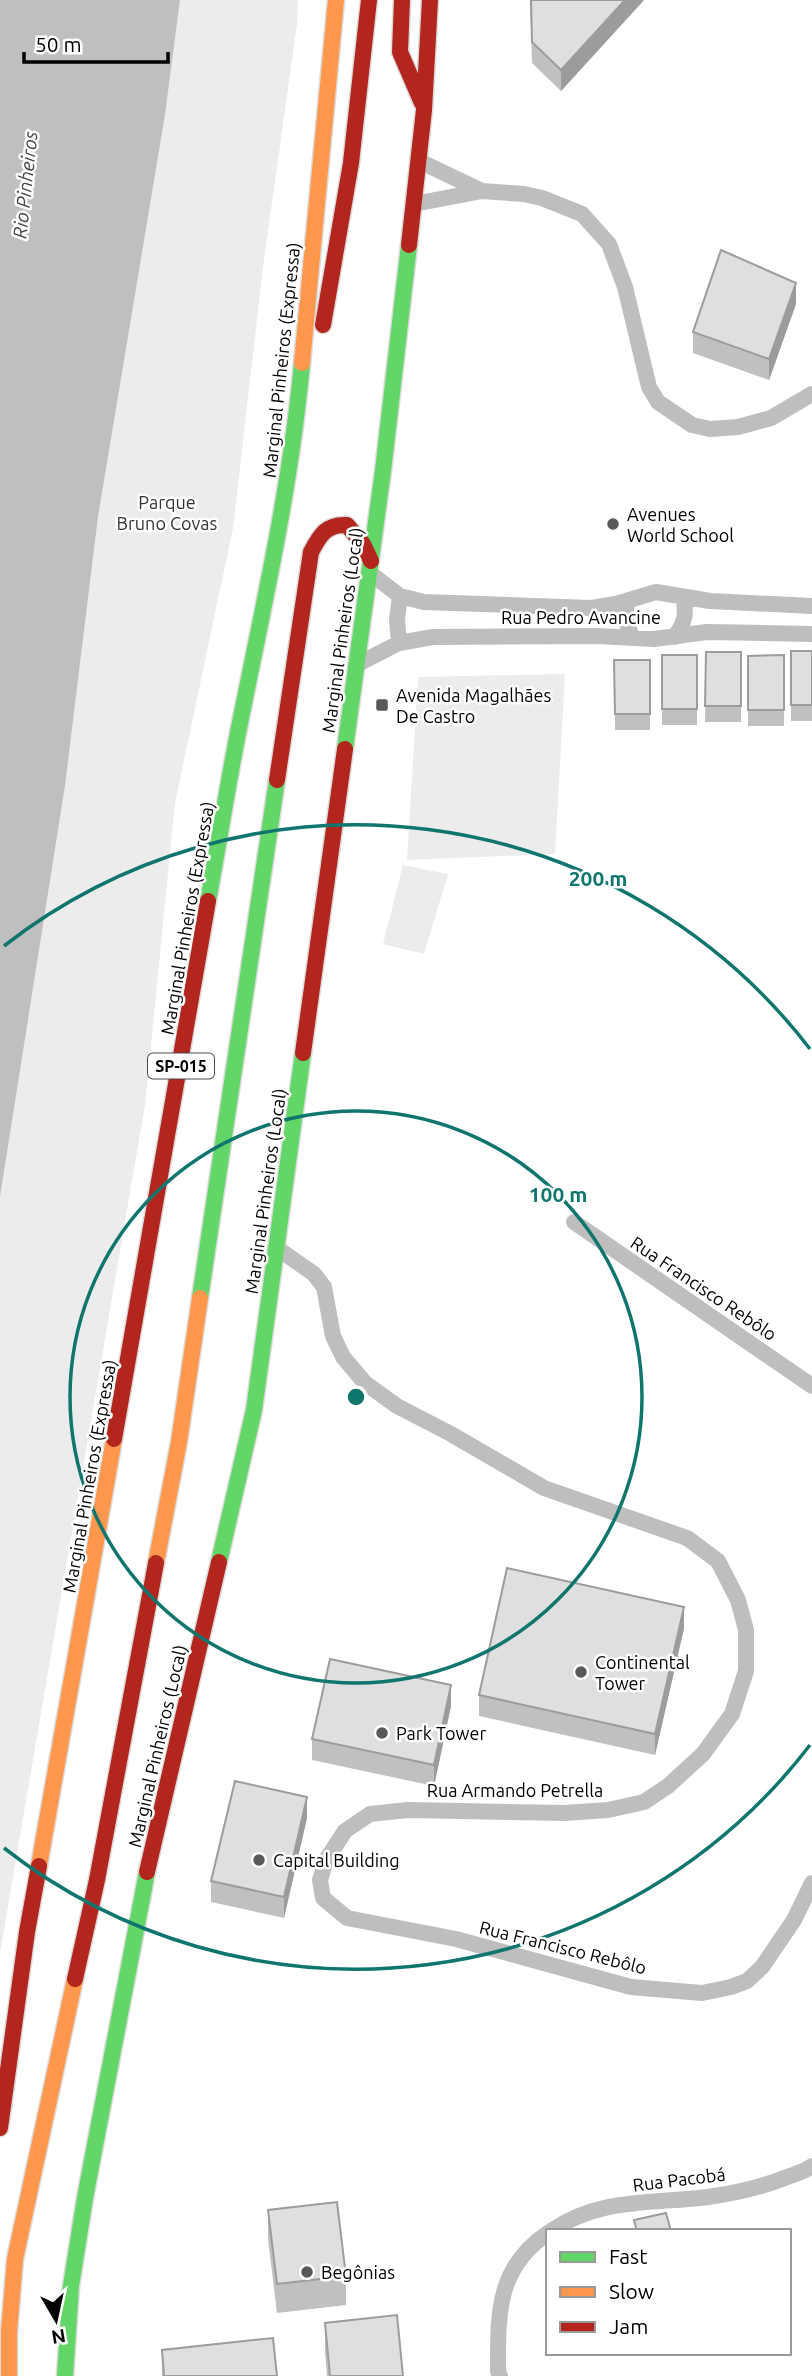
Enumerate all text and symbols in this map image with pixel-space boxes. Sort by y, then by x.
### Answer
scale bar [24,21,168,65]
text: 50 m [35,32,82,56]
water label: Rio Pinheiros [8,130,42,240]
street label: Marginal Pinheiros (Expressa) [259,241,304,479]
park label: Parque Bruno Covas [117,492,218,533]
place label: Avenues World School [627,504,734,545]
marker: Avenues World School [605,516,621,532]
street label: Marginal Pinheiros (Local) [318,526,367,734]
street label: Rua Pedro Avancine [501,607,661,627]
place label: Avenida Magalhães De Castro [396,685,551,726]
marker: Avenida Magalhães De Castro [374,697,390,713]
street label: Marginal Pinheiros (Expressa) [157,800,218,1036]
text: 200 m [569,866,627,890]
road number: SP-015 [148,1054,214,1078]
street label: Marginal Pinheiros (Local) [241,1087,290,1295]
text: 100 m [529,1182,587,1206]
street label: Rua Francisco Rebôlo [627,1232,781,1344]
street label: Marginal Pinheiros (Expressa) [59,1358,120,1594]
centre of rings [344,1385,368,1409]
street label: Marginal Pinheiros (Local) [124,1643,191,1849]
place label: Continental Tower [595,1652,690,1693]
marker: Continental Tower [573,1664,589,1680]
place label: Park Tower [396,1723,486,1743]
marker: Park Tower [374,1725,390,1741]
street label: Rua Armando Petrella [427,1780,603,1800]
place label: Capital Building [273,1850,400,1870]
marker: Capital Building [251,1852,267,1868]
street label: Rua Francisco Rebôlo [477,1917,649,1977]
street label: Rua Pacobá [631,2163,727,2195]
legend [546,2229,791,2355]
text: Fast [609,2244,647,2268]
place label: Begônias [321,2262,395,2282]
marker: Begônias [299,2264,315,2280]
text: Slow [609,2279,654,2303]
north arrow [21,2285,91,2355]
text: Jam [609,2314,648,2338]
text: N [50,2325,67,2349]

